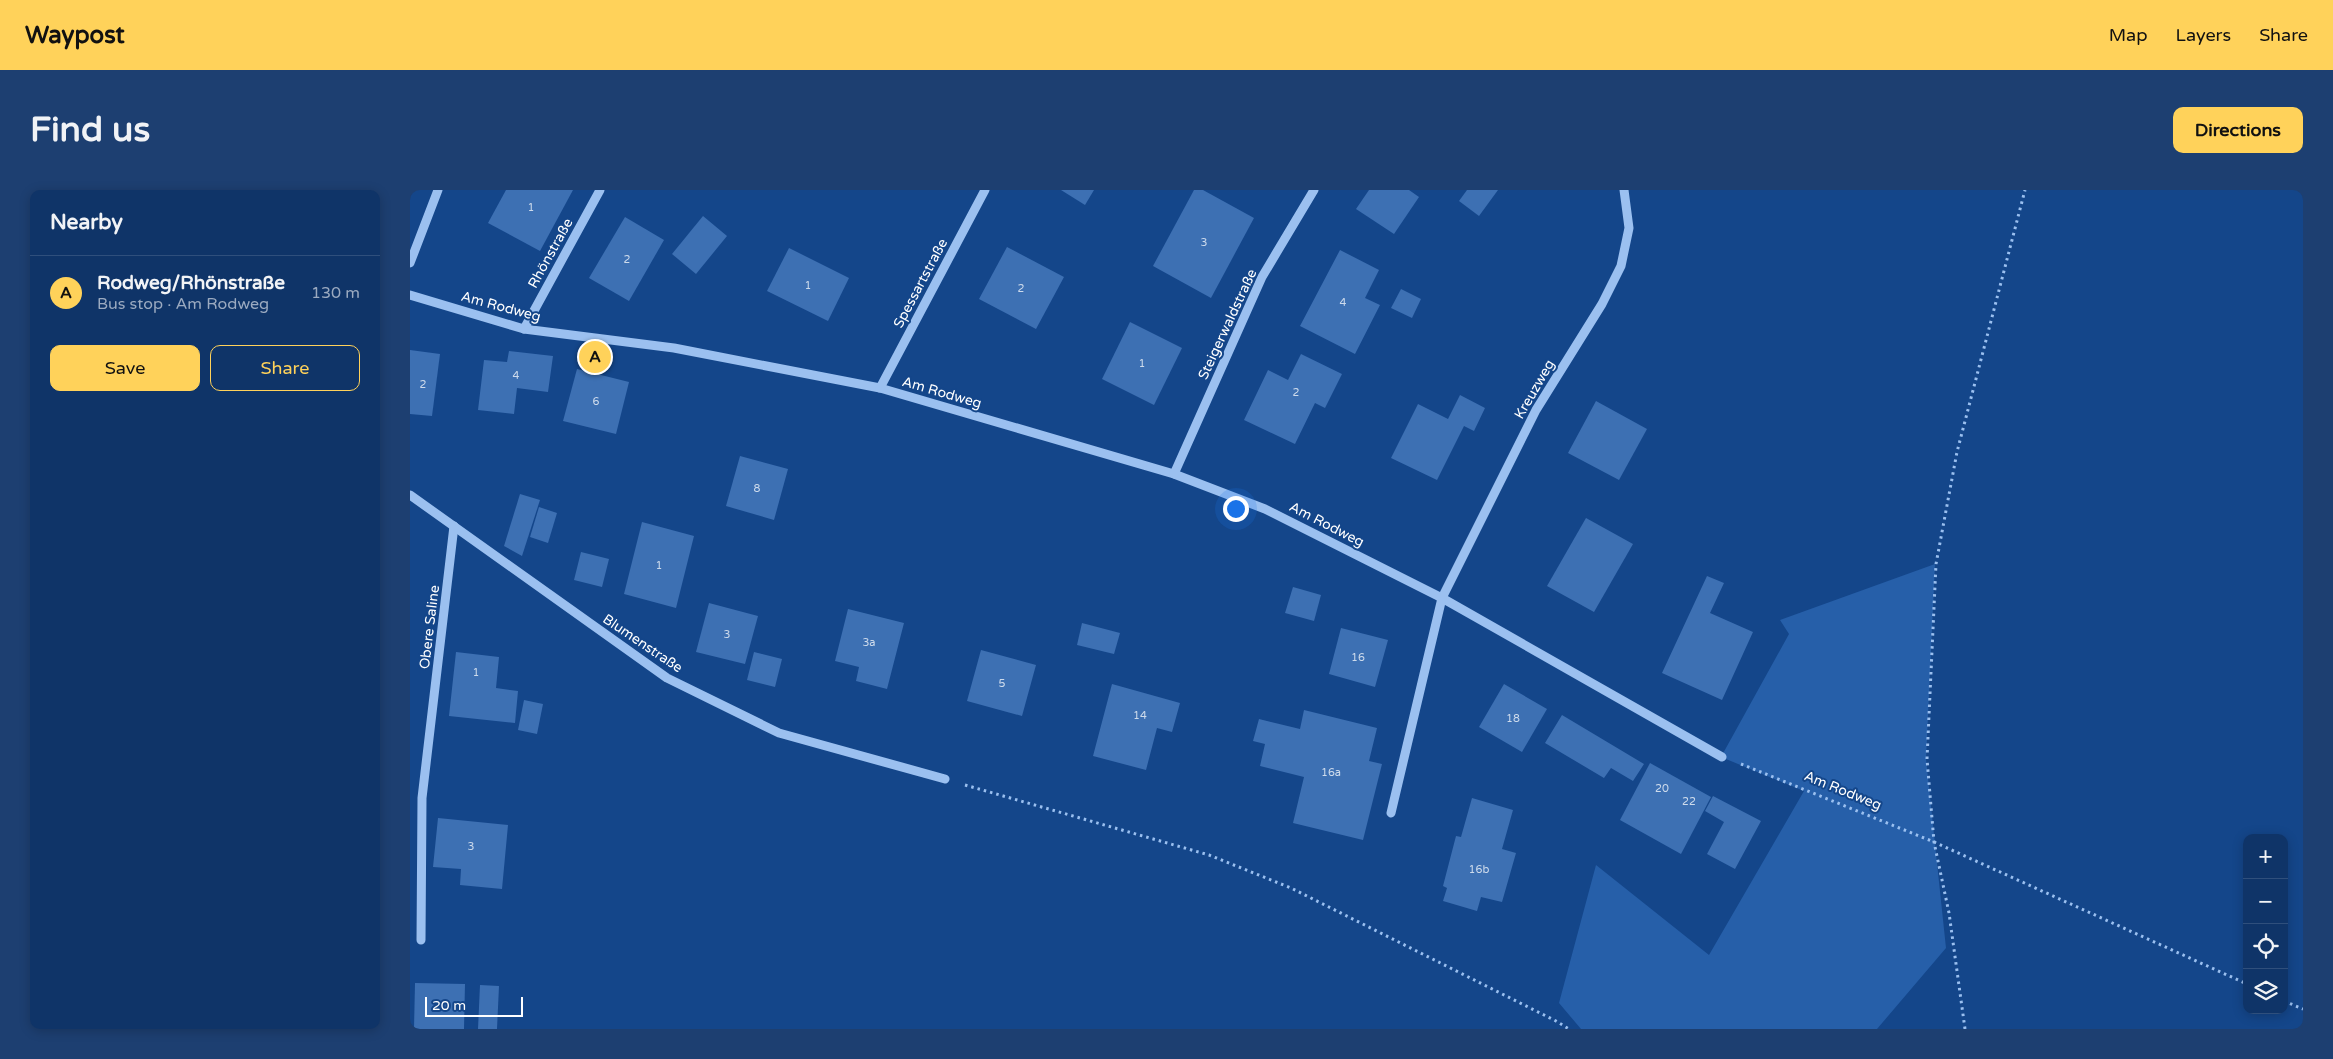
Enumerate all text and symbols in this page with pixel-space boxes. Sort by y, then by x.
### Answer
text: Waypost [25,21,125,50]
text: Map [2109,24,2148,46]
text: Layers [2176,24,2231,46]
text: Share [2259,24,2308,46]
button: Directions [2173,107,2303,153]
text: Find us [30,109,150,151]
house number: 1 [528,201,534,214]
text: Nearby [50,210,123,235]
street label: Rhönstraße [524,215,577,291]
street label: Spessartstraße [890,235,951,331]
house number: 3 [1201,236,1208,249]
house number: 2 [624,253,631,266]
street label: Steigerwaldstraße [1194,266,1261,382]
text: Rodweg/Rhönstraße [97,272,285,294]
house number: 1 [805,279,811,292]
house number: 2 [1018,282,1025,295]
text: A [60,283,72,303]
text: 130 m [311,283,360,303]
street label: Am Rodweg [459,288,543,325]
text: Bus stop · Am Rodweg [97,294,269,314]
house number: 4 [1340,296,1347,309]
pin: A [579,338,611,376]
button: Save [50,345,200,391]
button: Share [210,345,360,391]
house number: 1 [1139,357,1145,370]
street label: Kreuzweg [1511,357,1558,422]
house number: 4 [513,369,520,382]
street label: Am Rodweg [900,373,984,412]
house number: 2 [420,378,427,391]
house number: 2 [1293,386,1300,399]
house number: 6 [593,395,600,408]
house number: 8 [754,482,761,495]
your location [1223,496,1249,522]
street label: Am Rodweg [1286,498,1367,551]
house number: 1 [656,559,662,572]
street label: Obere Saline [416,584,443,670]
street label: Blumenstraße [600,610,686,676]
house number: 3 [724,628,731,641]
house number: 3a [862,636,876,649]
house number: 16 [1351,651,1365,664]
house number: 1 [473,666,479,679]
house number: 5 [999,677,1006,690]
house number: 14 [1133,709,1147,722]
house number: 18 [1506,712,1520,725]
house number: 16a [1321,766,1341,779]
street label: Am Rodweg [1802,767,1884,814]
house number: 20 [1655,782,1669,795]
house number: 22 [1682,795,1696,808]
map controls [2243,834,2288,1014]
button: + [2243,834,2288,879]
house number: 3 [468,840,475,853]
house number: 16b [1469,863,1489,876]
button: − [2243,879,2288,924]
button: locate [2243,924,2288,969]
button: layers [2243,969,2288,1014]
scale bar [425,994,522,1017]
text: 20 m [432,997,466,1014]

